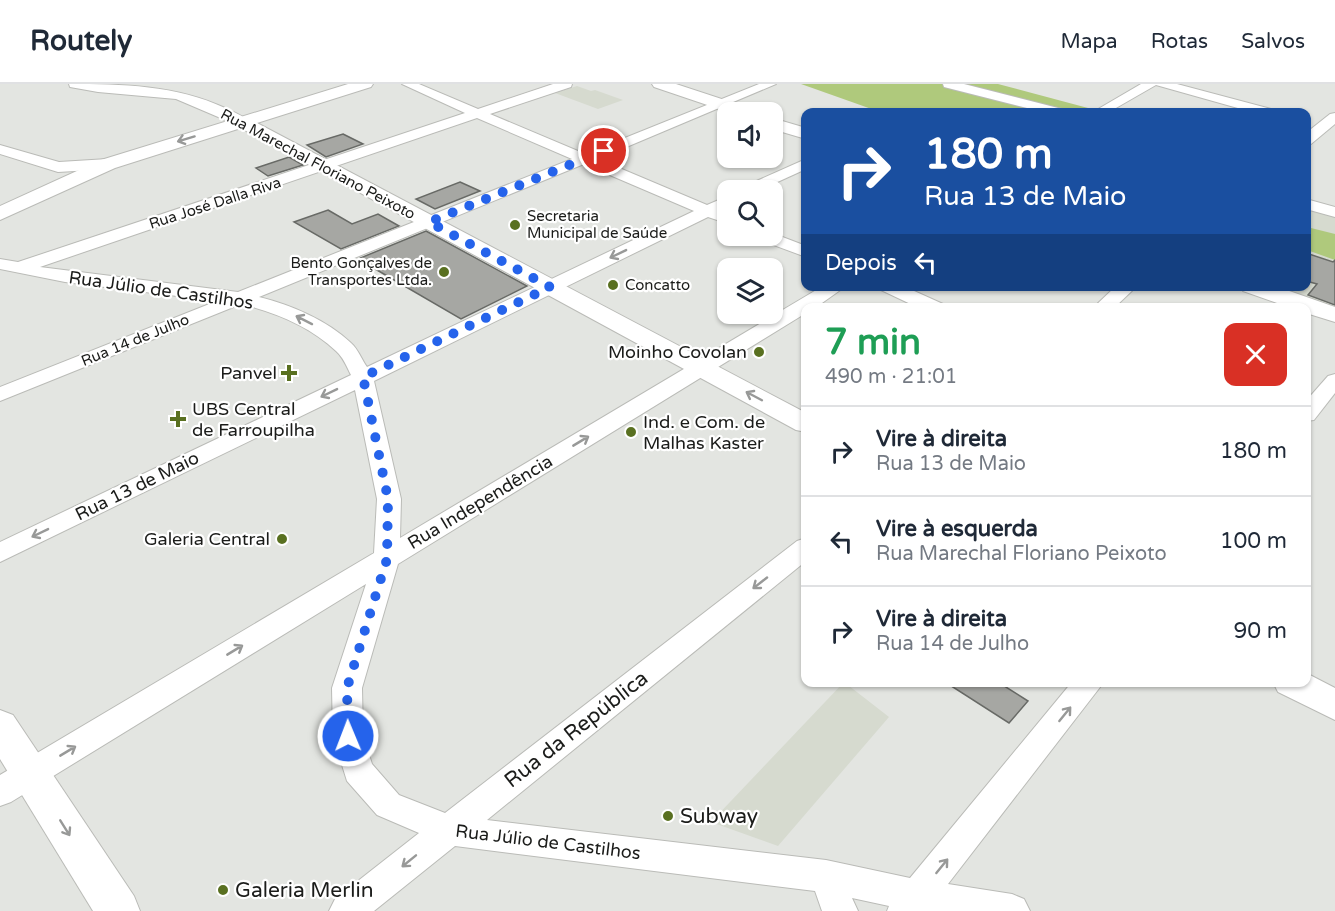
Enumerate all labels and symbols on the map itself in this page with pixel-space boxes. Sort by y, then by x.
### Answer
street label: Rua Marechal Floriano Peixoto [218,105,418,223]
pin [578,125,629,176]
one-way arrow [177,134,196,145]
street label: Rua José Dalla Riva [147,173,283,233]
place label: Secretaria Municipal de Saúde [527,207,667,242]
marker: Secretaria Municipal de Saúde [508,218,522,232]
one-way arrow [610,248,628,260]
place label: Bento Gonçalves de Transportes Ltda. [290,254,432,289]
marker: Bento Gonçalves de Transportes Ltda. [437,265,451,279]
street label: Rua Júlio de Castilhos [67,266,255,314]
place label: Concatto [625,276,690,294]
marker: Concatto [606,278,620,292]
street label: Rua 14 de Julho [78,310,192,370]
one-way arrow [295,314,313,325]
place label: Moinho Covolan [608,341,747,363]
marker: Moinho Covolan [752,345,766,359]
place label: Panvel [220,362,277,384]
marker: Panvel [282,366,296,380]
one-way arrow [321,388,339,400]
one-way arrow [746,390,763,402]
place label: UBS Central de Farroupilha [192,398,315,441]
marker: UBS Central de Farroupilha [169,410,187,428]
place label: Ind. e Com. de Malhas Kaster [643,411,765,454]
marker: Ind. e Com. de Malhas Kaster [624,425,638,439]
one-way arrow [572,434,589,446]
street label: Rua 13 de Maio [71,446,203,525]
street label: Rua Independência [404,450,556,554]
one-way arrow [32,528,50,540]
place label: Galeria Central [144,528,270,550]
marker: Galeria Central [275,532,289,546]
one-way arrow [752,577,768,590]
one-way arrow [226,644,243,656]
street label: Rua da República [500,666,653,793]
position arrow [316,704,380,768]
one-way arrow [1058,706,1071,722]
one-way arrow [59,745,76,757]
place label: Subway [680,804,758,829]
marker: Subway [661,809,675,823]
one-way arrow [60,819,72,836]
street label: Rua Júlio de Castilhos [454,820,642,864]
one-way arrow [401,854,417,867]
one-way arrow [936,858,949,874]
place label: Galeria Merlin [235,878,374,903]
marker: Galeria Merlin [216,883,230,897]

